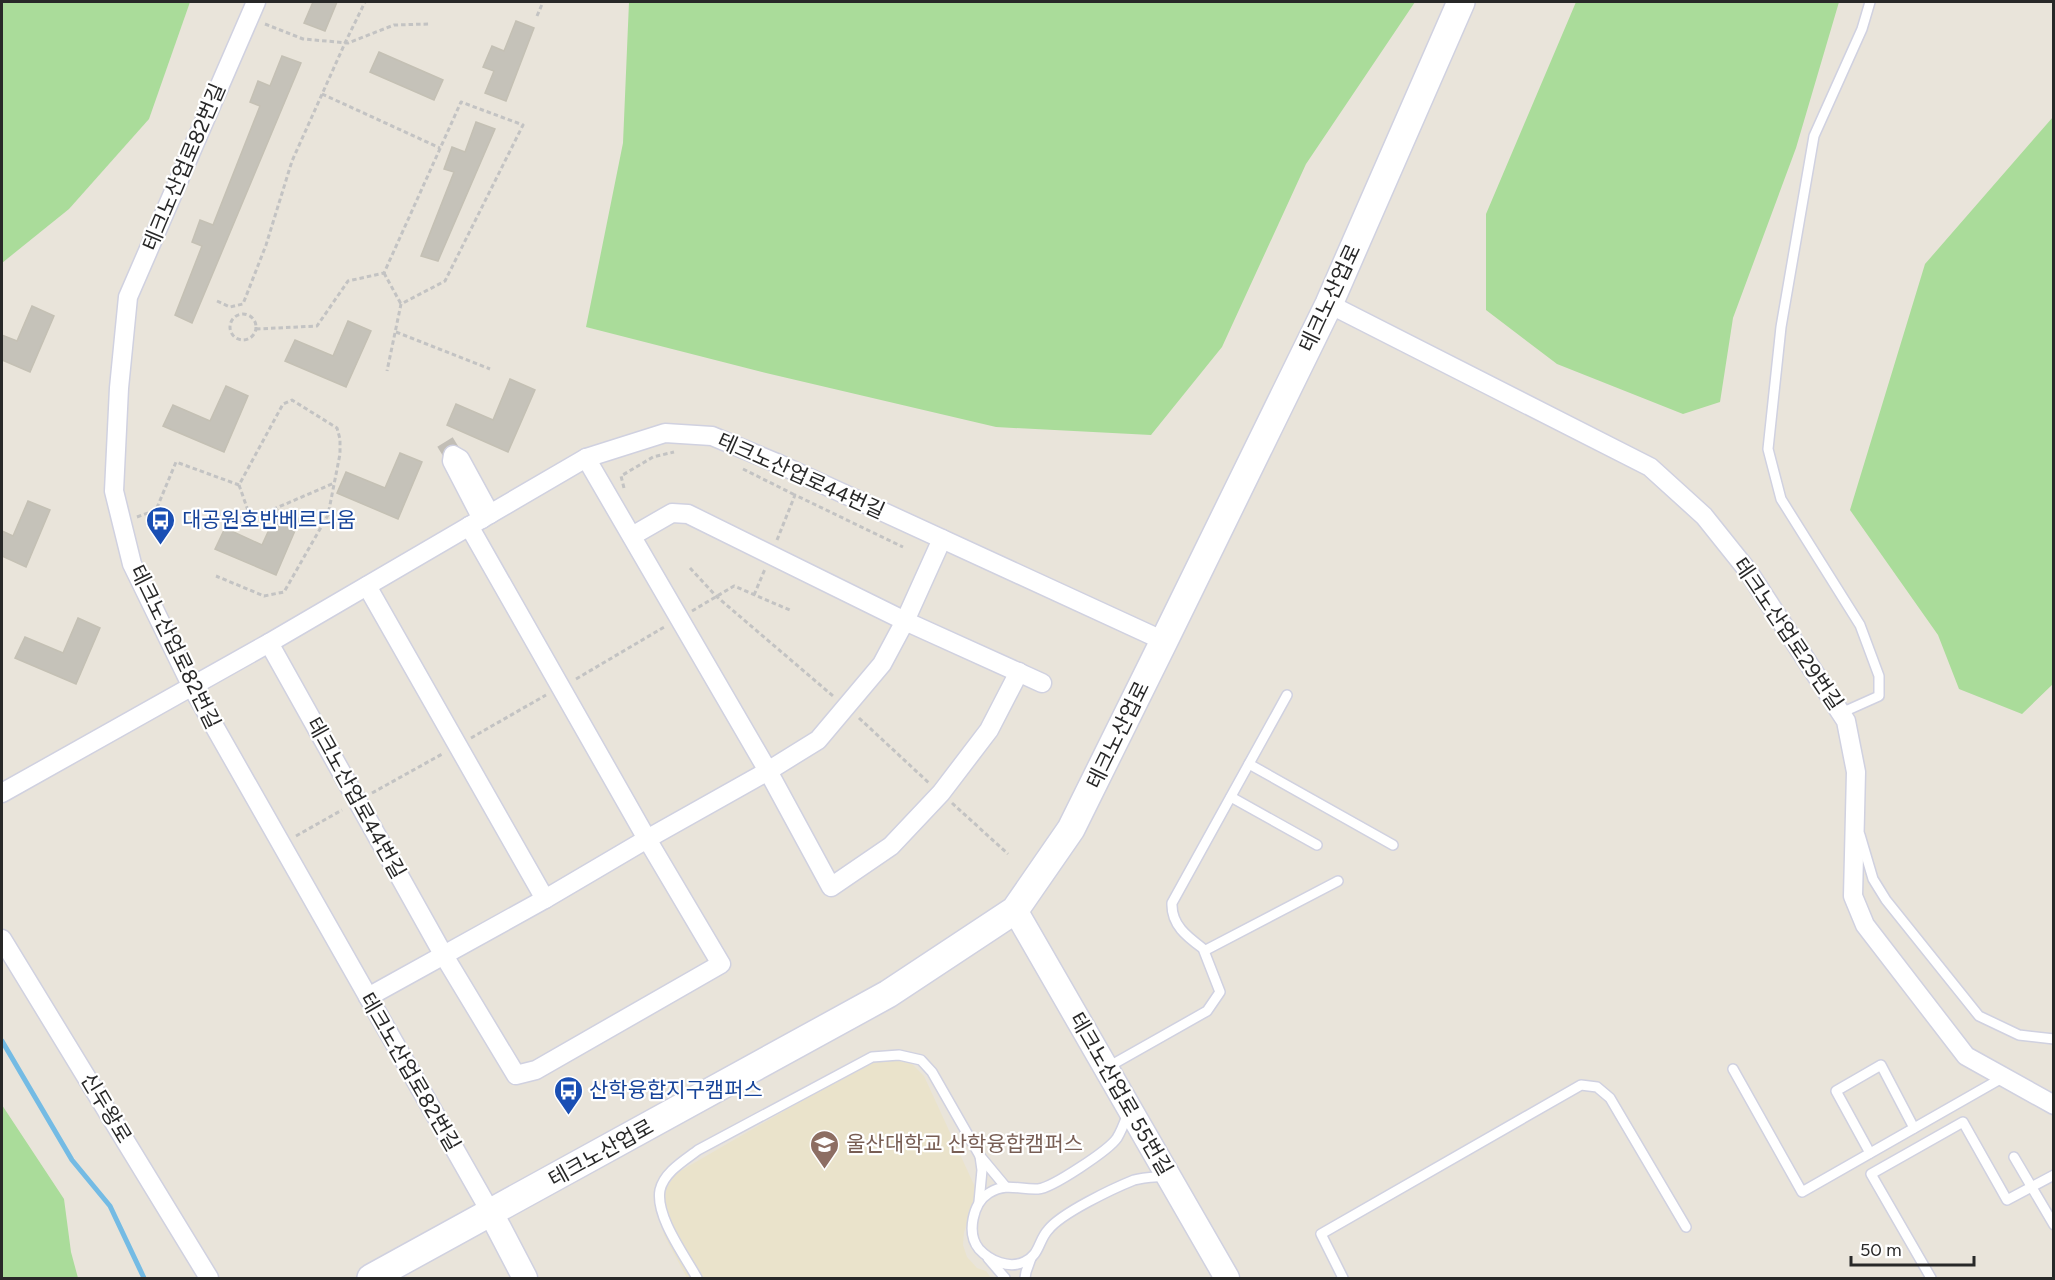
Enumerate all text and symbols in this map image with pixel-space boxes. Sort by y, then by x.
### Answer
street label: 테크노산업로82번길 [137,79,230,254]
street label: 테크노산업로 [1294,240,1365,356]
street label: 테크노산업로44번길 [714,427,889,524]
bus stop icon: 대공원호반베르디움 [145,504,177,546]
place label: 대공원호반베르디움 [182,507,356,532]
street label: 테크노산업로29번길 [1728,553,1849,715]
street label: 테크노산업로82번길 [125,561,226,733]
street label: 테크노산업로 [1081,677,1154,792]
street label: 테크노산업로44번길 [302,713,411,883]
street label: 테크노산업로82번길 [355,988,466,1156]
street label: 테크노산업로 55번길 [1065,1008,1178,1180]
street label: 신두왕로 [76,1068,137,1147]
bus stop icon: 산학융합지구캠퍼스 [552,1074,584,1116]
place label: 산학융합지구캠퍼스 [589,1077,763,1102]
street label: 테크노산업로 [544,1114,658,1192]
school or university icon: 울산대학교 산학융합캠퍼스 [809,1128,841,1170]
place label: 울산대학교 산학융합캠퍼스 [846,1131,1083,1156]
scale bar [1851,1229,1974,1267]
text: 50 m [1860,1239,1902,1261]

